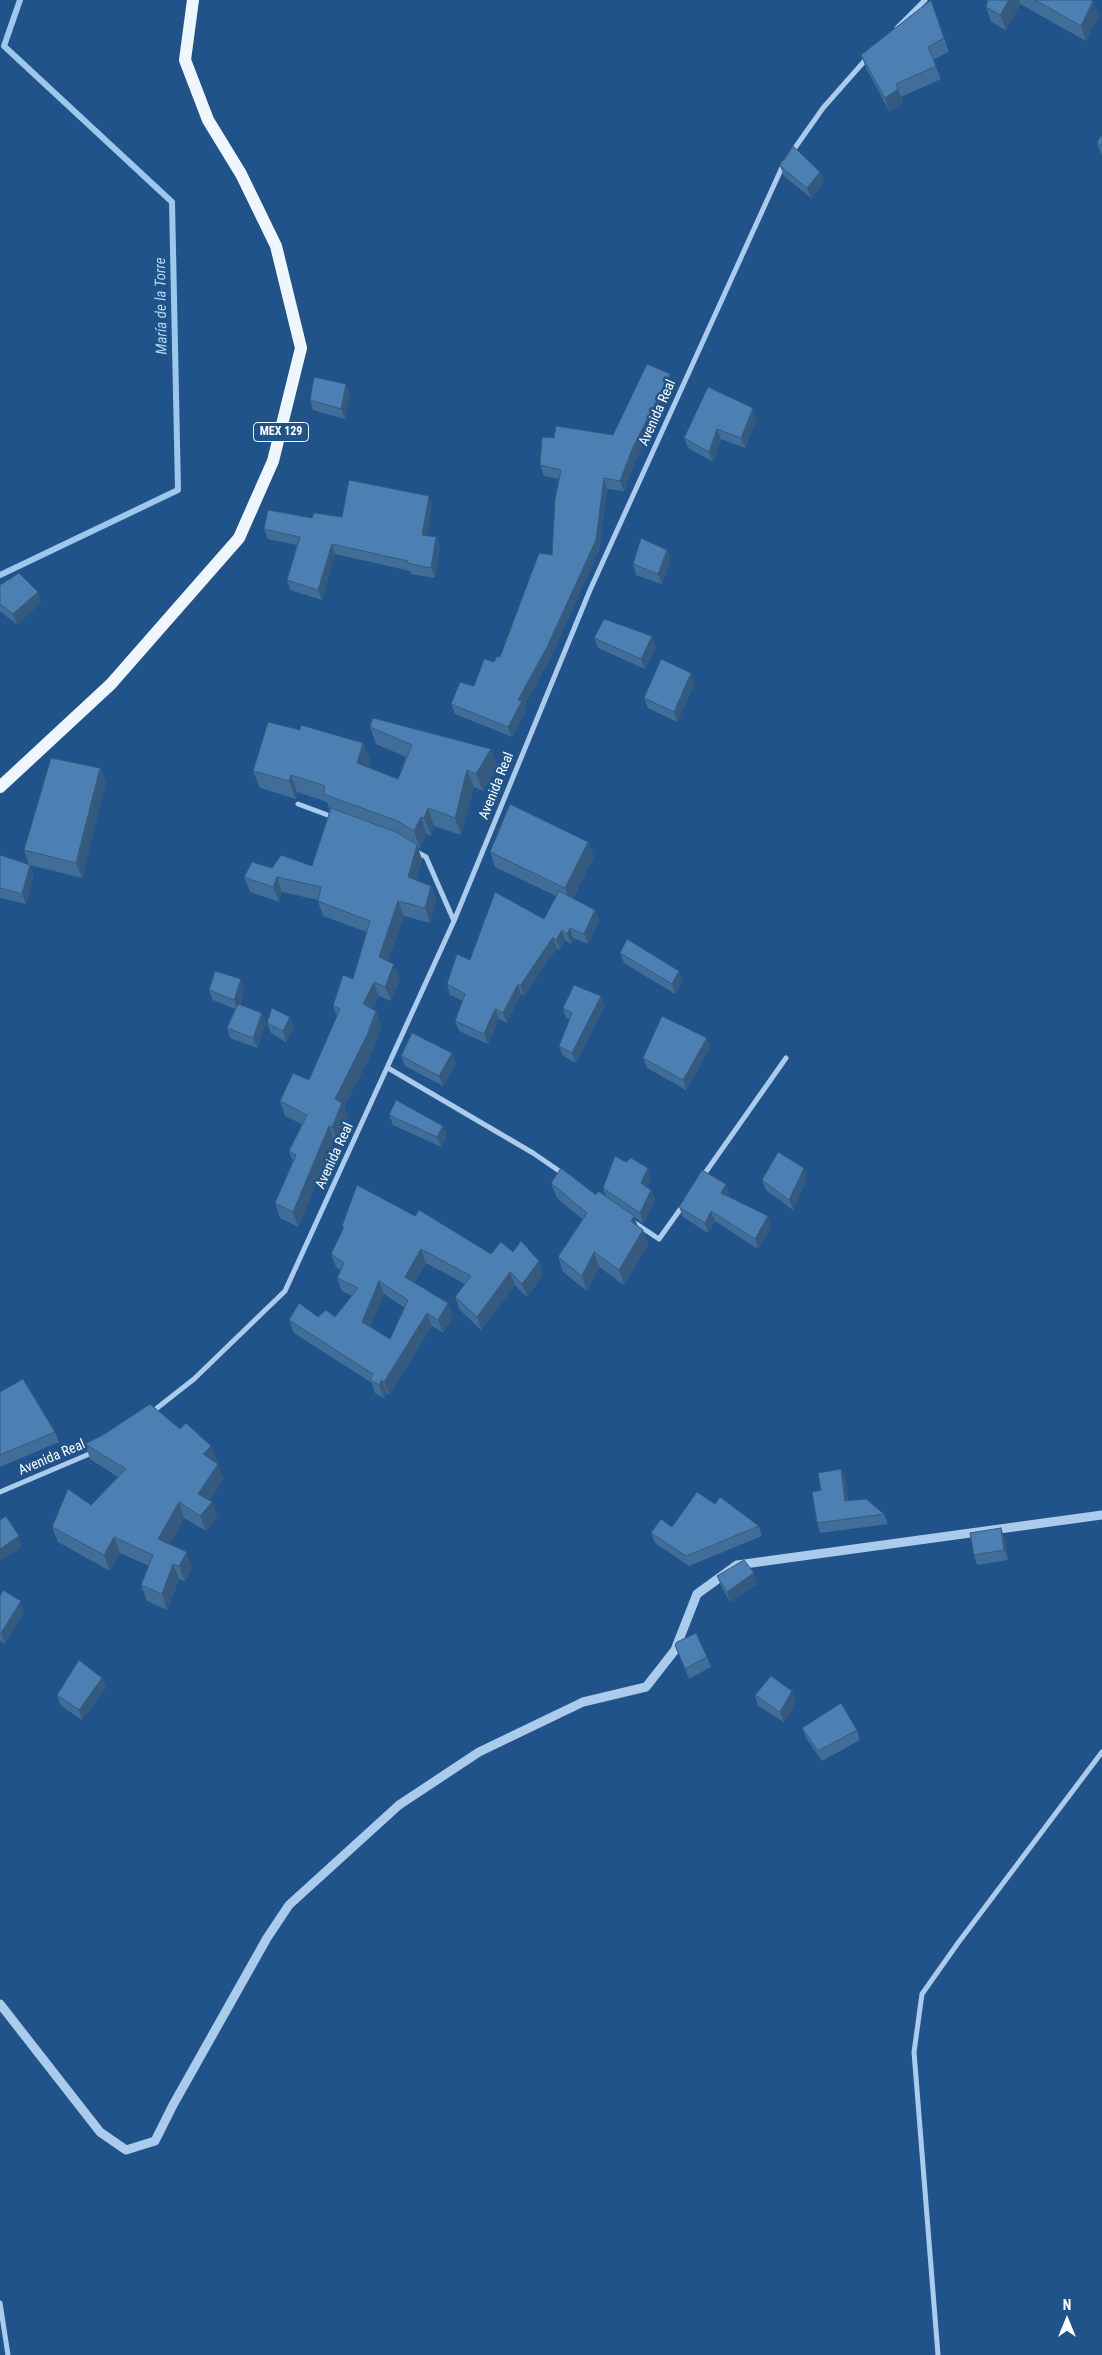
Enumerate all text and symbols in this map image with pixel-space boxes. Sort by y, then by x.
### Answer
water label: María de la Torre [152,257,172,355]
street label: Avenida Real [636,377,680,449]
road number: MEX 129 [254,422,308,442]
street label: Avenida Real [476,750,518,822]
street label: Avenida Real [312,1120,358,1192]
street label: Avenida Real [16,1436,88,1480]
north arrow [1042,2295,1092,2345]
text: N [1063,2297,1071,2313]

